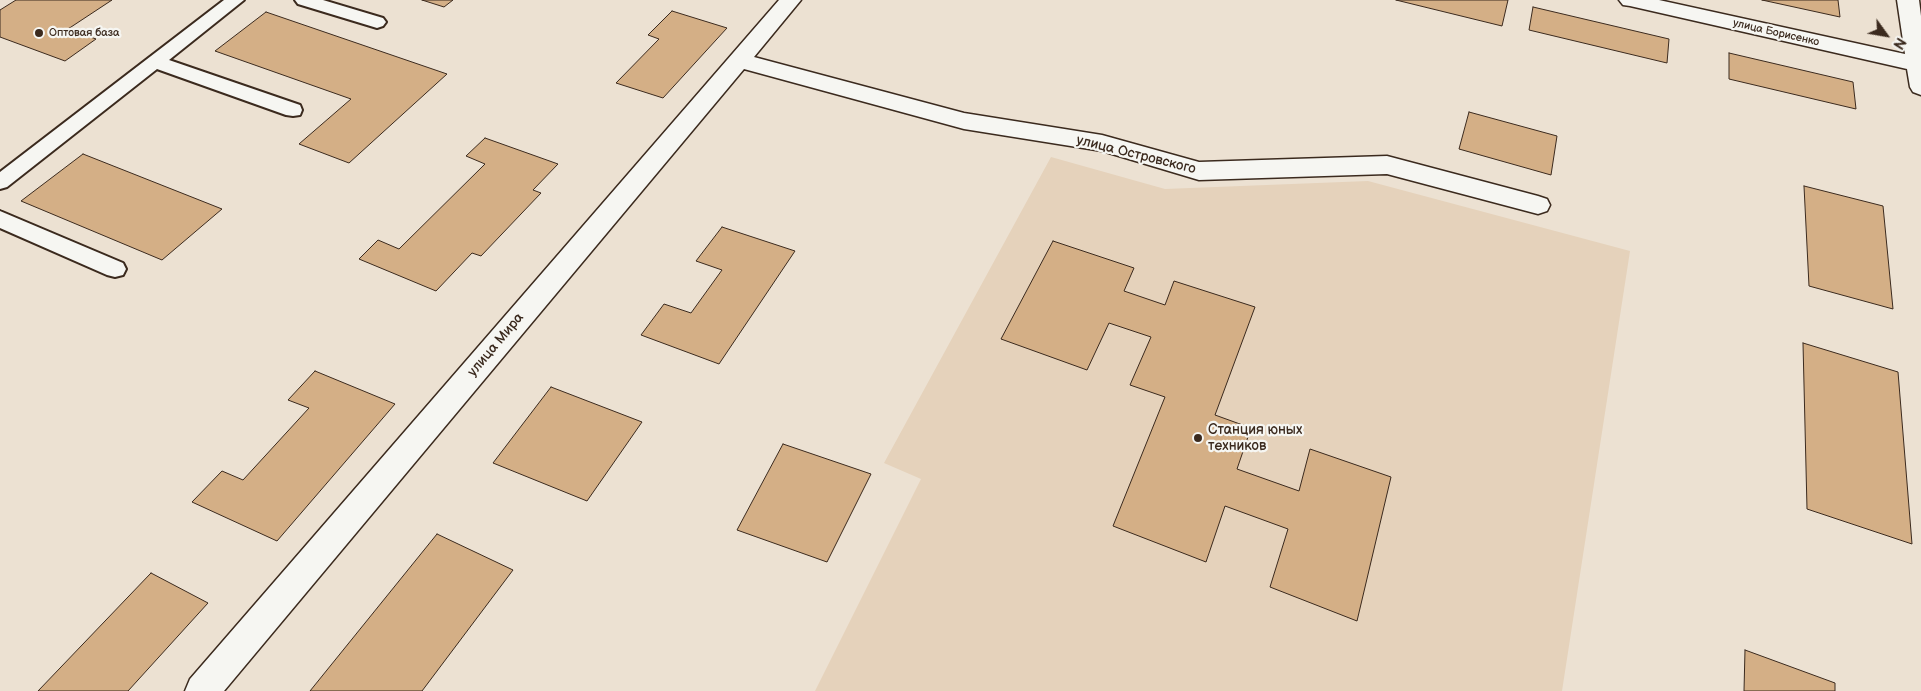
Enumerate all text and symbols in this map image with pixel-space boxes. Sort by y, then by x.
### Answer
north arrow [1861,10,1911,60]
street label: улица Борисенко [1732,17,1820,49]
place label: Оптовая база [49,26,120,40]
marker: Оптовая база [33,27,45,39]
text: N [1889,34,1909,52]
street label: улица Островского [1075,132,1197,178]
street label: улица Мира [464,310,528,380]
place label: Станция юных техников [1208,422,1302,454]
marker: Станция юных техников [1192,432,1204,444]

